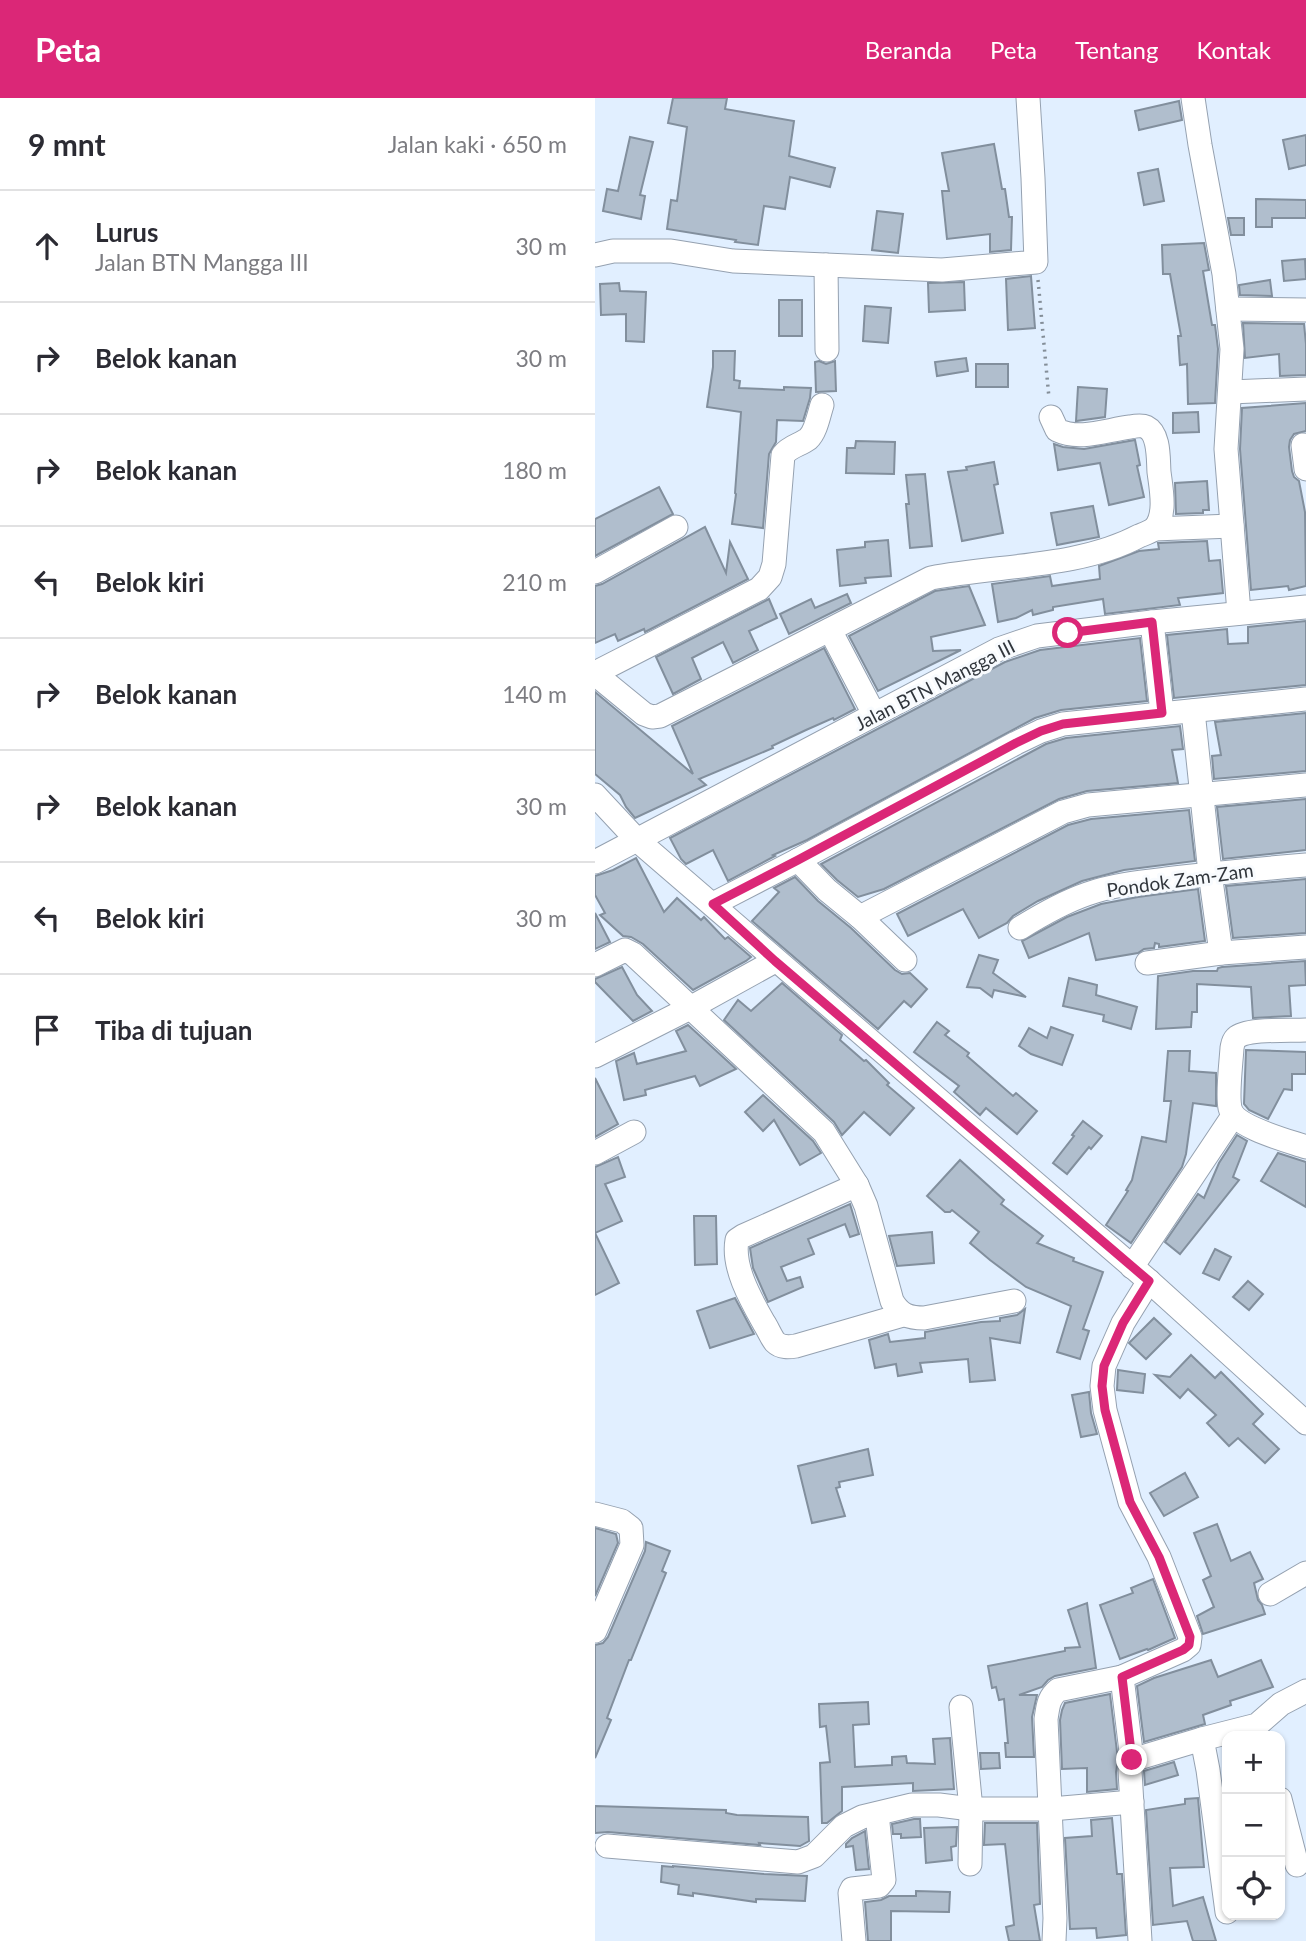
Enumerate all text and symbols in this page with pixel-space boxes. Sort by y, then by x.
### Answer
text: Peta [35,29,101,69]
text: Beranda [865,35,952,64]
text: Peta [990,35,1037,64]
text: Tentang [1075,35,1158,64]
text: Kontak [1196,35,1271,64]
text: 9 mnt [28,126,106,162]
text: Jalan kaki · 650 m [388,130,567,158]
text: Lurus [95,216,158,248]
icon: ahead [28,227,66,265]
text: 30 m [516,232,567,260]
text: Jalan BTN Mangga III [95,248,309,276]
icon: right [28,339,66,377]
text: Belok kanan [95,342,237,374]
text: 30 m [516,344,567,372]
icon: right [28,451,66,489]
text: Belok kanan [95,454,237,486]
text: 180 m [502,456,567,484]
icon: left [28,563,66,601]
text: Belok kiri [95,566,204,598]
text: 210 m [502,568,567,596]
route start [1052,617,1083,648]
street label: Jalan BTN Mangga III [851,634,1019,735]
icon: right [28,675,66,713]
text: Belok kanan [95,678,237,710]
text: 140 m [502,680,567,708]
icon: right [28,787,66,825]
text: Belok kanan [95,790,237,822]
text: 30 m [516,792,567,820]
street label: Pondok Zam-Zam [1105,858,1255,901]
icon: left [28,899,66,937]
text: Belok kiri [95,902,204,934]
text: 30 m [516,904,567,932]
icon: arrive [28,1011,66,1049]
text: Tiba di tujuan [95,1014,253,1046]
map controls [1222,1731,1285,1920]
button: + [1222,1731,1285,1794]
route end [1116,1744,1147,1775]
button: − [1222,1794,1285,1857]
button: locate [1222,1857,1285,1920]

